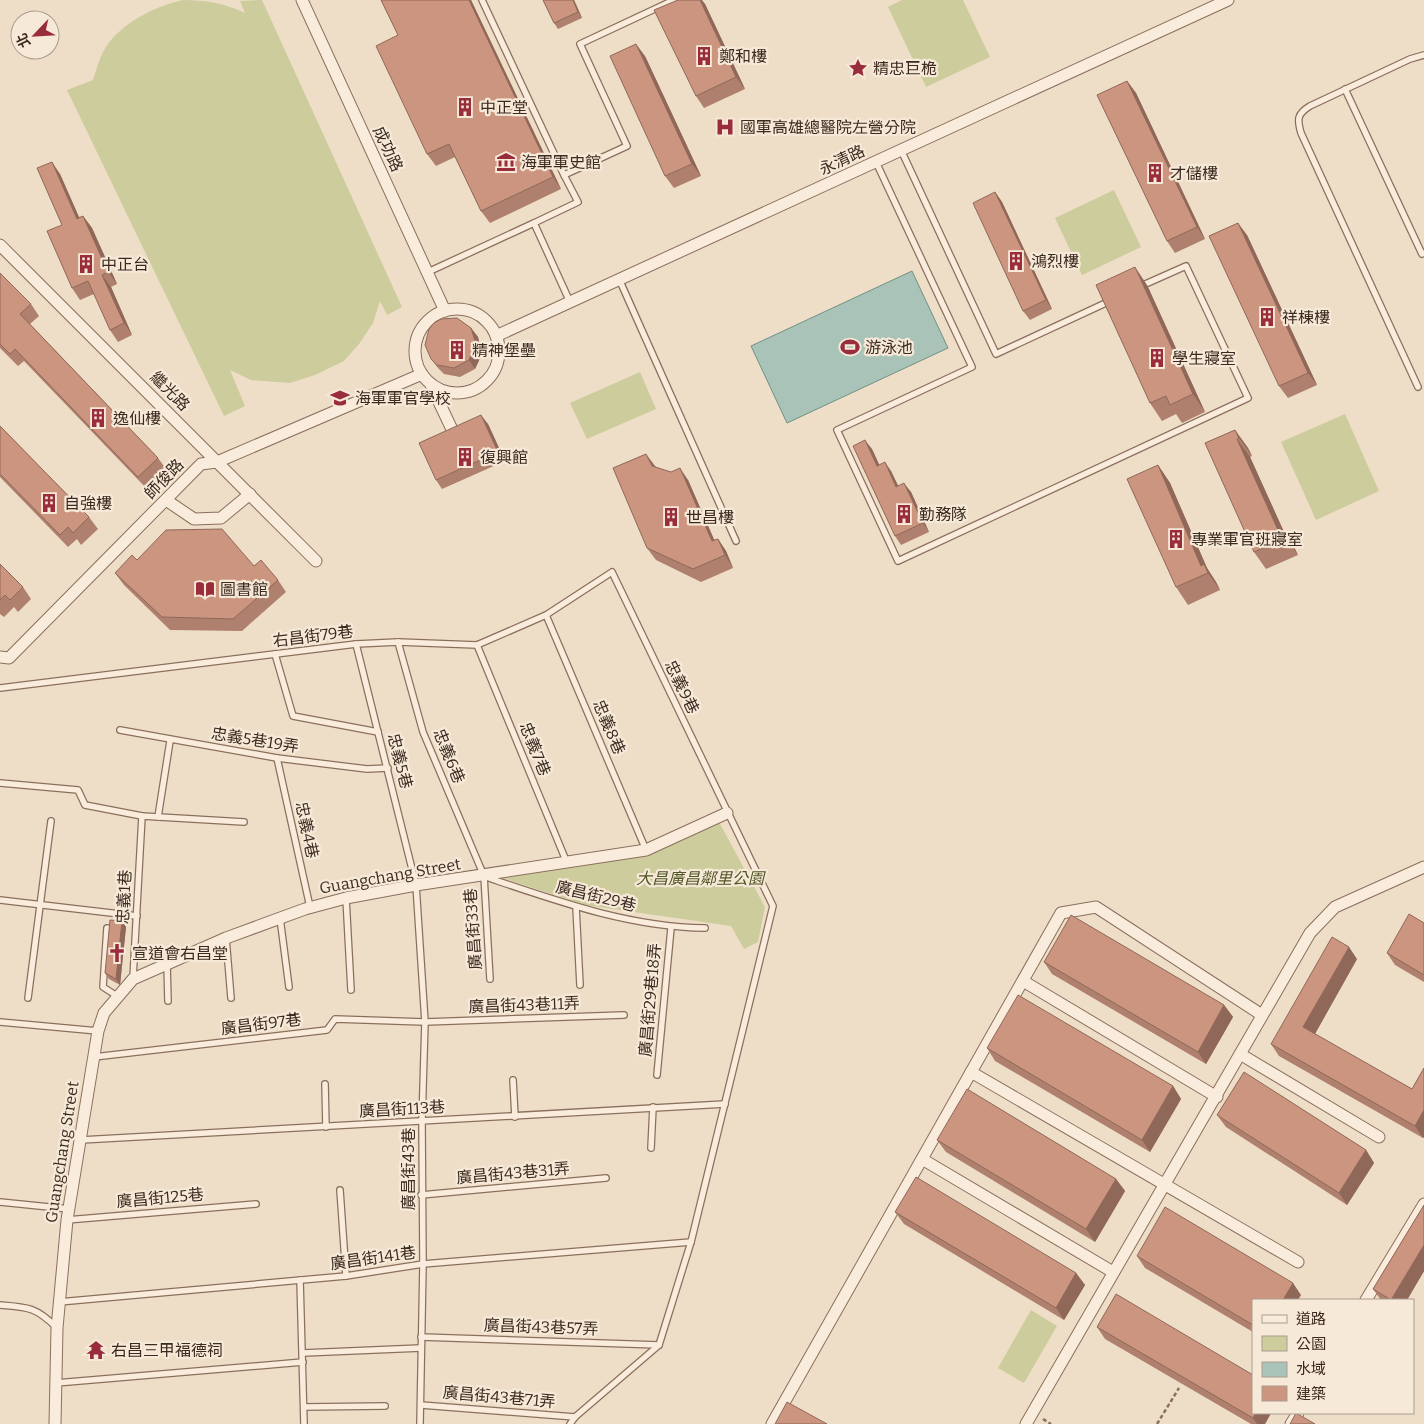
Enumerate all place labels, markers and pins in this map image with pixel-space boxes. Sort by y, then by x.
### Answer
building icon: 鄭和樓 [693,45,715,67]
place label: 鄭和樓 [719,47,767,66]
place icon: 精忠巨桅 [847,57,869,79]
place label: 精忠巨桅 [873,59,937,78]
building icon: 中正堂 [454,96,476,118]
place label: 中正堂 [480,98,528,117]
hospital icon: 國軍高雄總醫院左營分院 [714,116,736,138]
place label: 國軍高雄總醫院左營分院 [740,118,916,137]
museum icon: 海軍軍史館 [495,151,517,173]
place label: 海軍軍史館 [521,153,601,172]
building icon: 才儲樓 [1144,162,1166,184]
place label: 才儲樓 [1170,164,1218,183]
building icon: 鴻烈樓 [1005,250,1027,272]
place label: 鴻烈樓 [1031,252,1079,271]
building icon: 中正台 [75,253,97,275]
place label: 中正台 [101,255,149,274]
building icon: 祥棟樓 [1256,306,1278,328]
place label: 祥棟樓 [1282,308,1330,327]
sports icon: 游泳池 [839,336,861,358]
place label: 游泳池 [865,338,913,357]
building icon: 精神堡壘 [446,339,468,361]
place label: 精神堡壘 [472,341,536,360]
building icon: 學生寢室 [1146,347,1168,369]
place label: 學生寢室 [1172,349,1236,368]
school or university icon: 海軍軍官學校 [329,387,351,409]
place label: 海軍軍官學校 [355,389,451,408]
building icon: 逸仙樓 [87,407,109,429]
place label: 逸仙樓 [113,409,161,428]
building icon: 復興館 [454,446,476,468]
place label: 復興館 [480,448,528,467]
building icon: 自強樓 [38,492,60,514]
place label: 自強樓 [64,494,112,513]
building icon: 勤務隊 [893,503,915,525]
place label: 勤務隊 [919,505,967,524]
building icon: 世昌樓 [660,506,682,528]
place label: 世昌樓 [686,508,734,527]
building icon: 專業軍官班寢室 [1165,528,1187,550]
place label: 專業軍官班寢室 [1191,530,1303,549]
library icon: 圖書館 [194,578,216,600]
place label: 圖書館 [220,580,268,599]
church icon: 宣道會右昌堂 [106,942,128,964]
place label: 宣道會右昌堂 [132,944,228,963]
temple icon: 右昌三甲福德祠 [85,1339,107,1361]
place label: 右昌三甲福德祠 [111,1341,223,1360]

